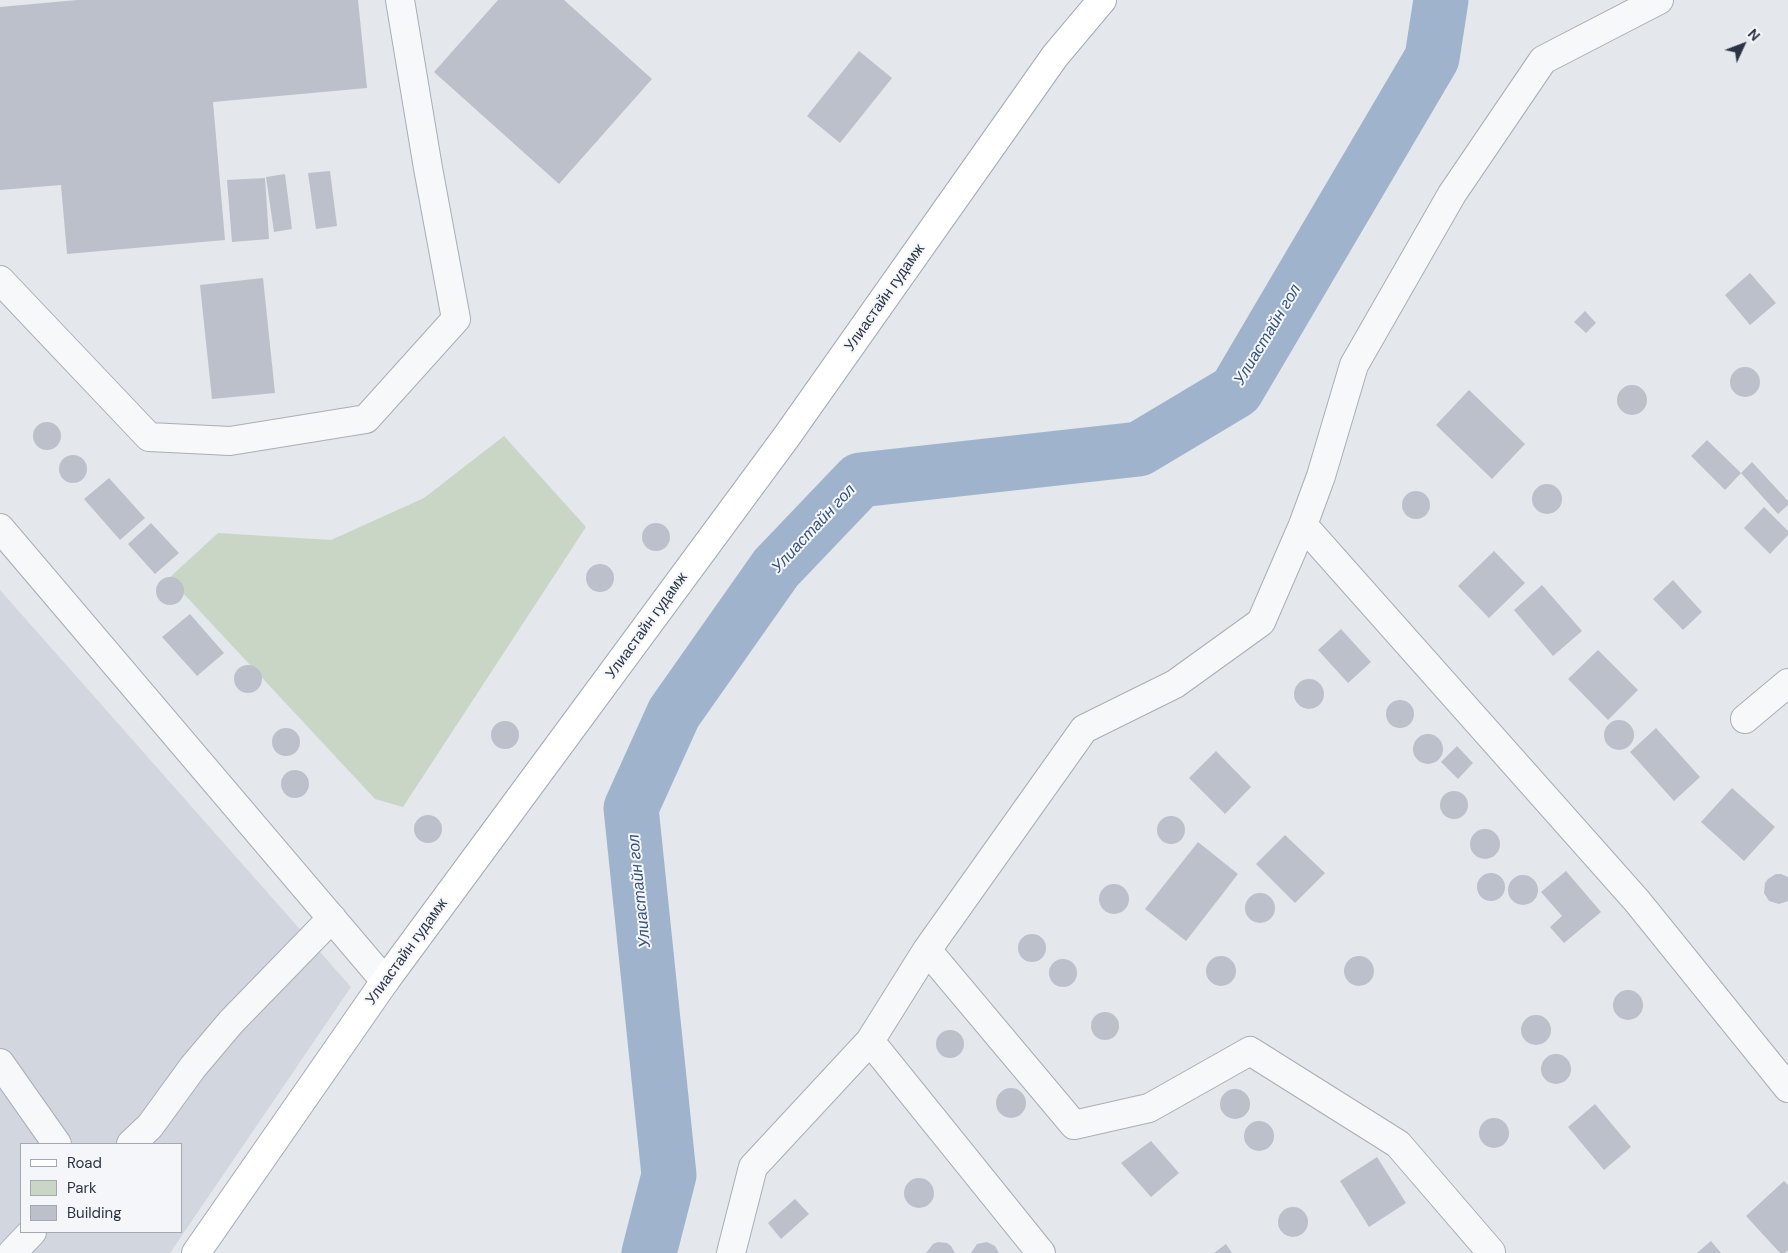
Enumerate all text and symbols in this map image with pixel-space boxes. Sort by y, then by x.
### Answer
north arrow [1718,20,1768,70]
text: N [1744,25,1764,45]
street label: Улиастайн гудамж [841,241,929,355]
water label: Улиастайн гол [1230,281,1306,389]
water label: Улиастайн гол [768,481,860,577]
street label: Улиастайн гудамж [602,569,692,683]
water label: Улиастайн гол [624,833,656,949]
street label: Улиастайн гудамж [362,895,452,1009]
legend [20,1143,182,1233]
text: Road [67,1153,102,1173]
text: Park [67,1178,97,1198]
text: Building [67,1203,122,1223]

